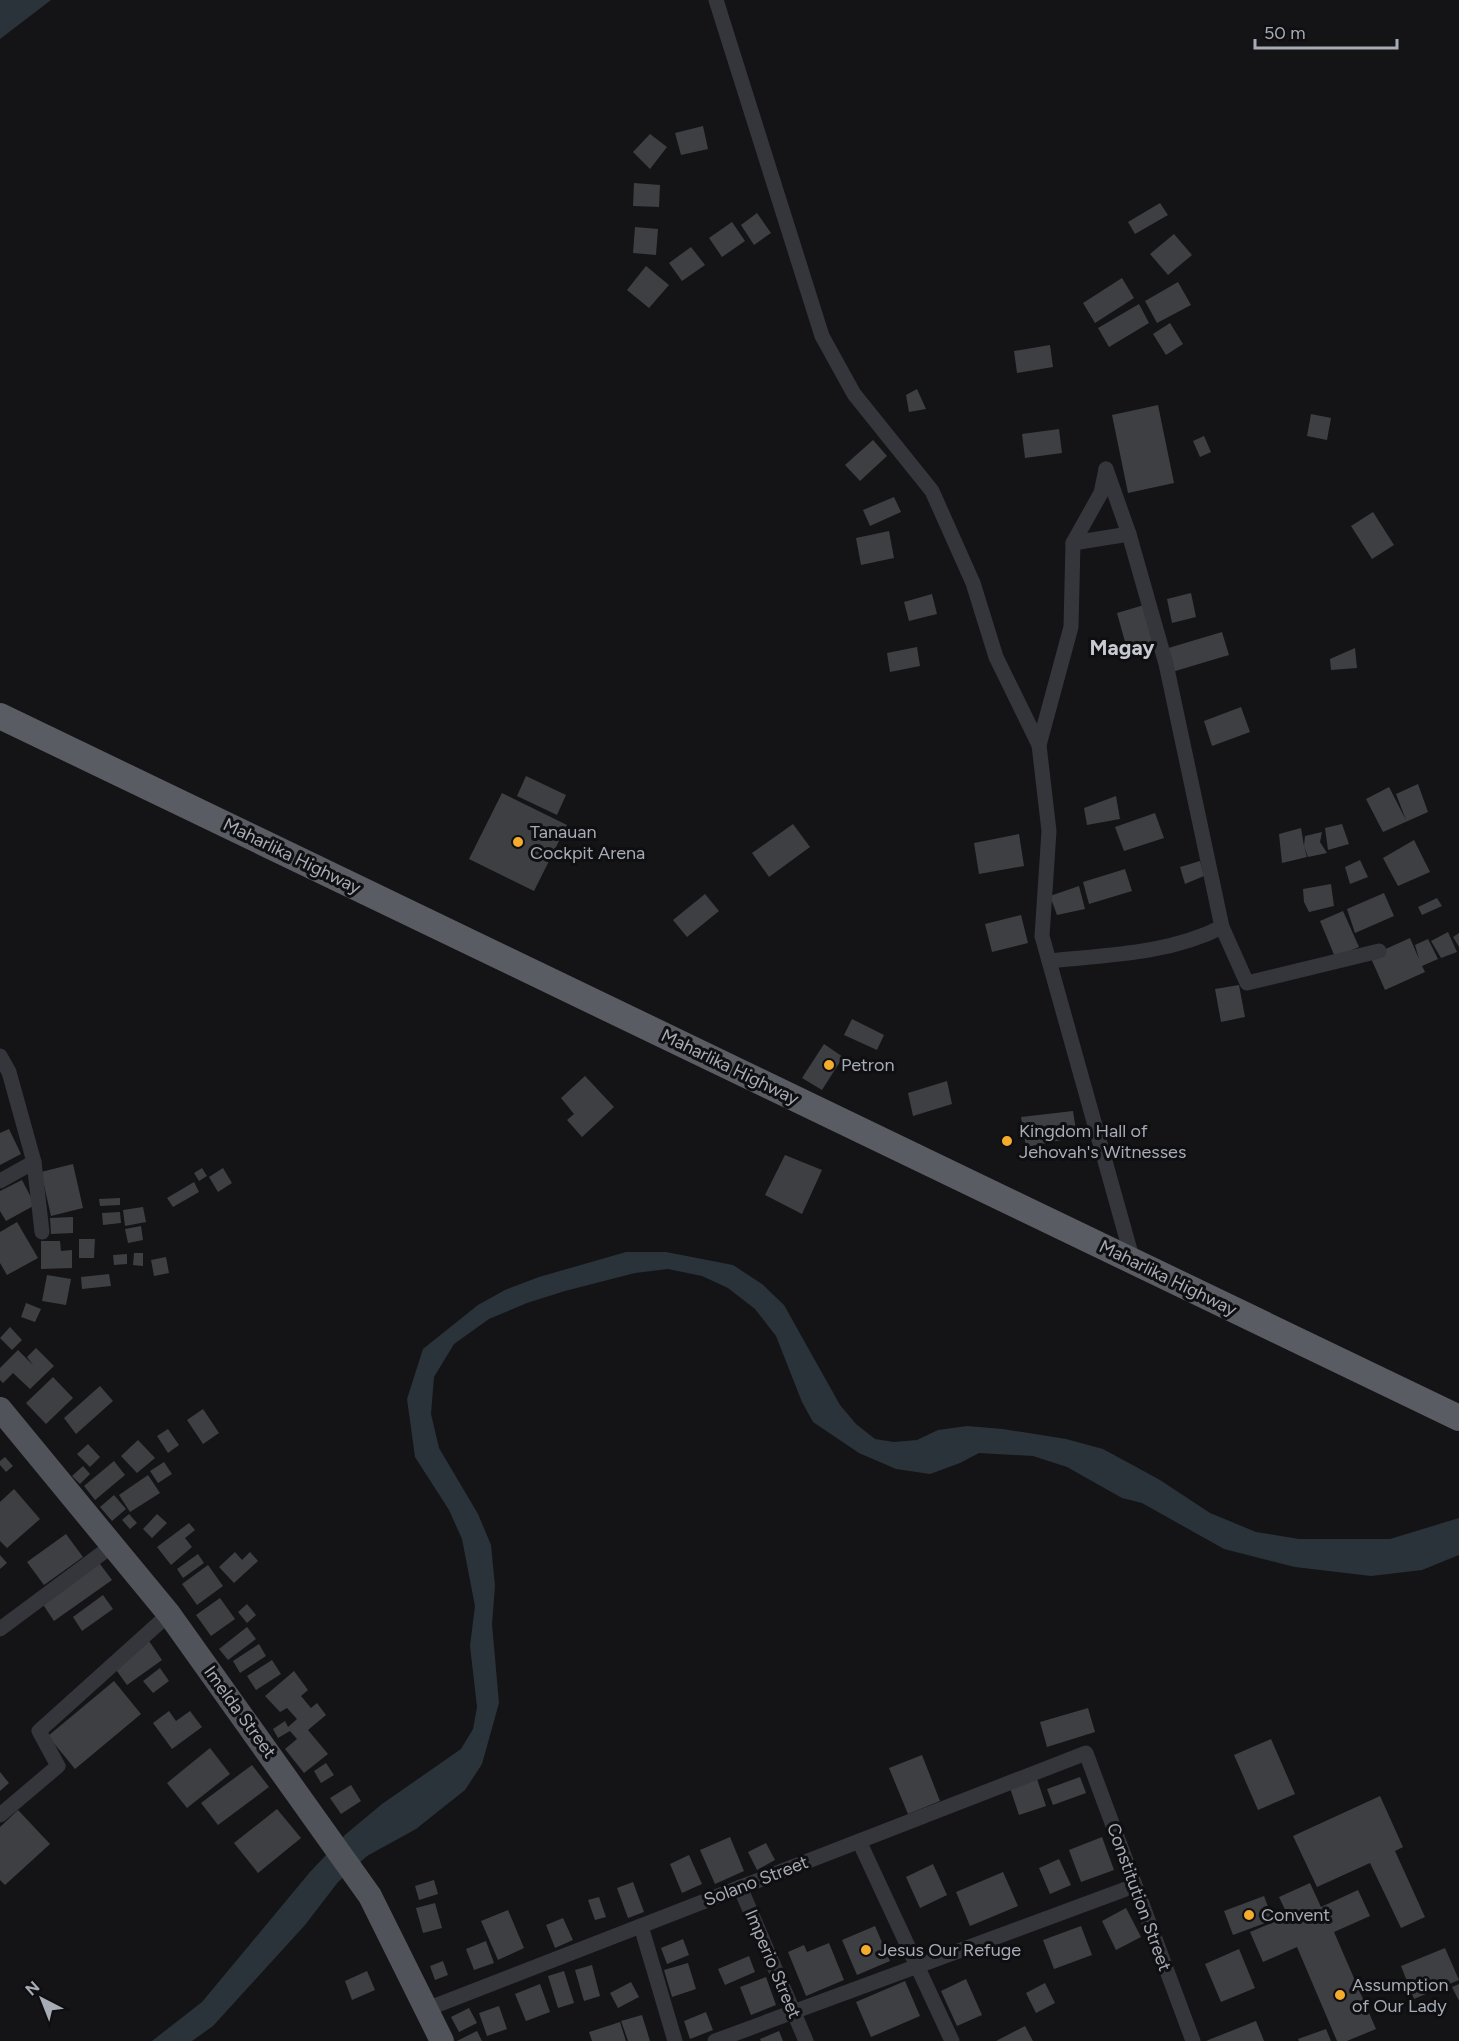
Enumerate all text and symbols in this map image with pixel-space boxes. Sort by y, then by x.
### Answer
scale bar [1255,12,1398,50]
text: 50 m [1264,22,1306,44]
district label: Magay [1090,635,1155,660]
street label: Maharlika Highway [219,813,365,899]
place label: Tanauan Cockpit Arena [530,821,645,864]
marker: Tanauan Cockpit Arena [511,835,525,849]
street label: Maharlika Highway [657,1024,803,1110]
place label: Petron [841,1054,894,1076]
marker: Petron [822,1058,836,1072]
place label: Kingdom Hall of Jehovah's Witnesses [1019,1120,1186,1163]
marker: Kingdom Hall of Jehovah's Witnesses [1000,1134,1014,1148]
street label: Maharlika Highway [1095,1235,1241,1321]
street label: Imelda Street [199,1662,281,1763]
street label: Constitution Street [1102,1820,1176,1974]
street label: Solano Street [701,1851,811,1911]
place label: Convent [1261,1904,1330,1926]
street label: Imperio Street [740,1906,806,2022]
marker: Convent [1242,1908,1256,1922]
place label: Jesus Our Refuge [878,1939,1021,1961]
marker: Jesus Our Refuge [859,1943,873,1957]
north arrow [12,1969,72,2029]
place label: Assumption of Our Lady [1352,1974,1448,2017]
text: N [21,1977,43,1999]
marker: Assumption of Our Lady [1333,1988,1347,2002]

